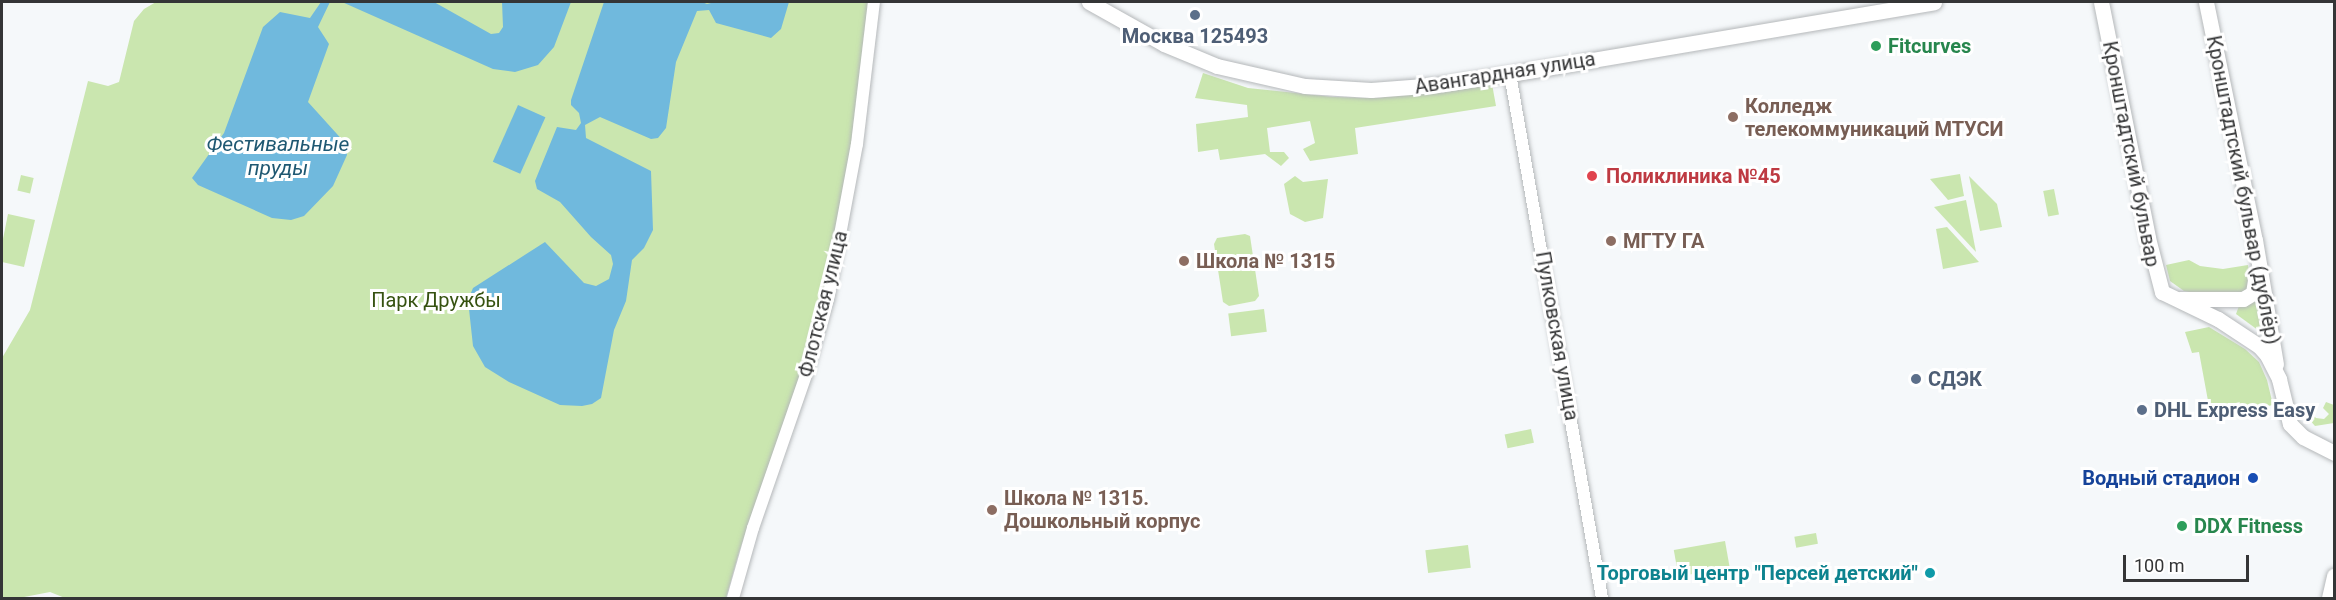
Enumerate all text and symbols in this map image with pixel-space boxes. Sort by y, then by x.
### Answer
marker: Москва 125493 [1188,8,1202,22]
place label: Москва 125493 [1122,24,1268,48]
street label: Кронштадтский бульвар (дублёр) [2201,33,2285,347]
place label: Fitcurves [1888,34,1971,58]
marker: Fitcurves [1869,39,1883,53]
street label: Кронштадтский бульвар [2097,39,2165,269]
street label: Авангардная улица [1413,47,1597,99]
place label: Колледж телекоммуникаций МТУСИ [1745,94,2004,141]
marker: Колледж телекоммуникаций МТУСИ [1726,110,1740,124]
water label: Фестивальные пруды [207,131,349,181]
place label: Поликлиника №45 [1606,164,1781,188]
marker: Поликлиника №45 [1583,167,1601,185]
street label: Флотская улица [793,228,853,380]
place label: МГТУ ГА [1623,229,1704,253]
marker: МГТУ ГА [1604,234,1618,248]
place label: Школа № 1315 [1196,249,1335,273]
street label: Пулковская улица [1530,250,1584,422]
marker: Школа № 1315 [1177,254,1191,268]
park label: Парк Дружбы [371,288,501,312]
place label: СДЭК [1928,367,1982,391]
marker: СДЭК [1909,372,1923,386]
place label: DHL Express Easy [2154,398,2315,422]
marker: DHL Express Easy [2135,403,2149,417]
place label: Водный стадион [2082,466,2240,490]
marker: Водный стадион [2244,469,2262,487]
place label: Школа № 1315. Дошкольный корпус [1004,486,1200,533]
marker: Школа № 1315. Дошкольный корпус [985,503,999,517]
place label: DDX Fitness [2194,514,2303,538]
marker: DDX Fitness [2175,519,2189,533]
scale bar [2126,543,2252,581]
text: 100 m [2134,555,2185,576]
place label: Торговый центр "Персей детский" [1597,561,1918,585]
marker: Торговый центр "Персей детский" [1923,566,1937,580]

